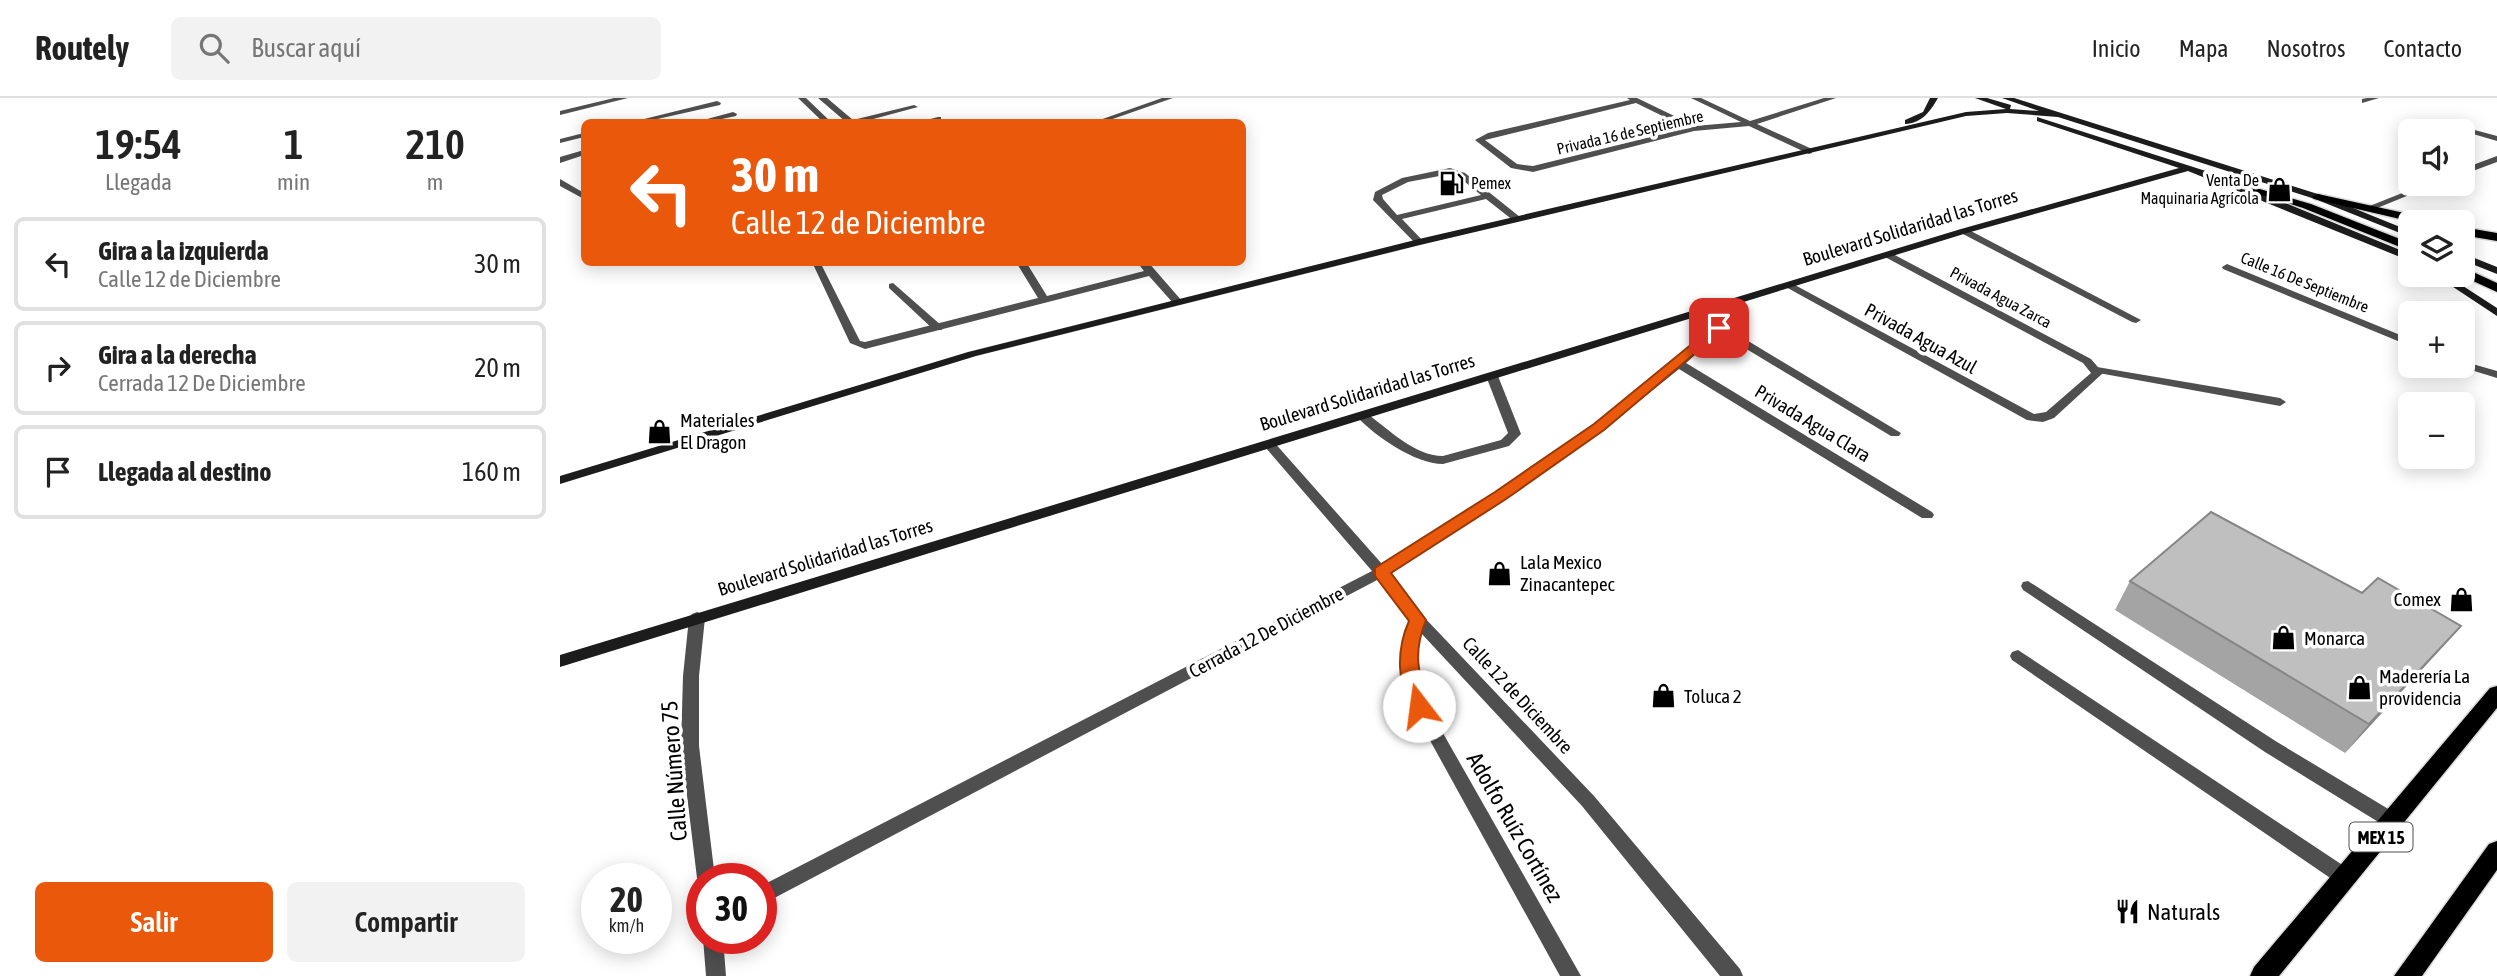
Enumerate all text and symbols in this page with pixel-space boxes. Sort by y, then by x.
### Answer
search box [171,17,661,80]
text: Routely [35,29,129,67]
icon: search [195,29,233,67]
text: Buscar aquí [251,33,361,63]
text: Inicio [2092,35,2141,62]
text: Mapa [2179,35,2228,62]
text: Nosotros [2266,35,2345,62]
text: Contacto [2383,35,2462,62]
street label: Privada 16 de Septiembre [1555,106,1705,159]
map controls [2398,119,2475,469]
button: sound [2398,119,2475,196]
text: 19:54 [95,120,182,168]
text: 1 [284,120,303,168]
text: 210 [405,120,465,168]
text: 30 m [731,146,819,202]
icon: left [616,147,707,238]
text: Llegada [105,169,172,195]
text: min [277,169,310,195]
text: m [427,169,443,195]
fuel station icon: Pemex [1437,169,1465,197]
place label: Venta De Maquinaria Agrícola [2140,171,2259,208]
place label: Pemex [1471,174,1512,192]
shop icon: Venta De Maquinaria Agrícola [2265,175,2293,203]
street label: Boulevard Solidaridad las Torres [1800,184,2020,270]
text: Calle 12 de Diciembre [731,204,986,241]
button: layers [2398,210,2475,287]
text: Gira a la izquierda [98,236,269,266]
icon: left [39,245,77,283]
street label: Calle 16 De Septiembre [2238,248,2372,317]
text: 30 m [474,249,521,279]
street label: Privada Agua Zarca [1947,263,2055,332]
text: Calle 12 de Diciembre [98,266,281,292]
pin [1689,298,1749,358]
street label: Privada Agua Azul [1861,298,1981,378]
button: + [2398,301,2475,378]
icon: arrive [1700,309,1738,347]
text: Gira a la derecha [98,340,257,370]
icon: right [39,349,77,387]
street label: Boulevard Solidaridad las Torres [1257,349,1477,435]
text: 20 m [474,353,521,383]
text: Cerrada 12 De Diciembre [98,370,306,396]
street label: Privada Agua Clara [1751,380,1875,466]
button: − [2398,392,2475,469]
place label: Materiales El Dragon [680,409,755,453]
shop icon: Materiales El Dragon [646,417,674,445]
icon: arrive [39,453,77,491]
text: Llegada al destino [98,457,271,487]
text: 160 m [462,457,521,487]
street label: Boulevard Solidaridad las Torres [715,514,935,600]
place label: Lala Mexico Zinacantepec [1520,551,1615,595]
shop icon: Lala Mexico Zinacantepec [1486,559,1514,587]
street label: Cerrada 12 De Diciembre [1185,582,1347,682]
shop icon: Comex [2447,585,2475,613]
place label: Comex [2394,588,2441,610]
shop icon: Monarca [2270,624,2298,652]
place label: Monarca [2304,627,2365,649]
street label: Calle 12 de Diciembre [1458,632,1578,758]
place label: Maderería La providencia [2379,665,2470,709]
position arrow [1382,669,1456,743]
shop icon: Maderería La providencia [2345,673,2373,701]
shop icon: Toluca 2 [1650,682,1678,710]
place label: Toluca 2 [1684,685,1742,707]
street label: Calle Número 75 [656,700,692,842]
street label: Adolfo Ruíz Cortínez [1462,748,1568,906]
road number: MEX 15 [2350,822,2413,852]
speed limit sign: 30 [686,863,777,954]
text: 20 [610,879,643,919]
button: Salir [35,882,273,962]
button: Compartir [287,882,525,962]
restaurant icon: Naturals [2113,898,2141,926]
place label: Naturals [2147,899,2220,925]
text: km/h [609,915,644,936]

